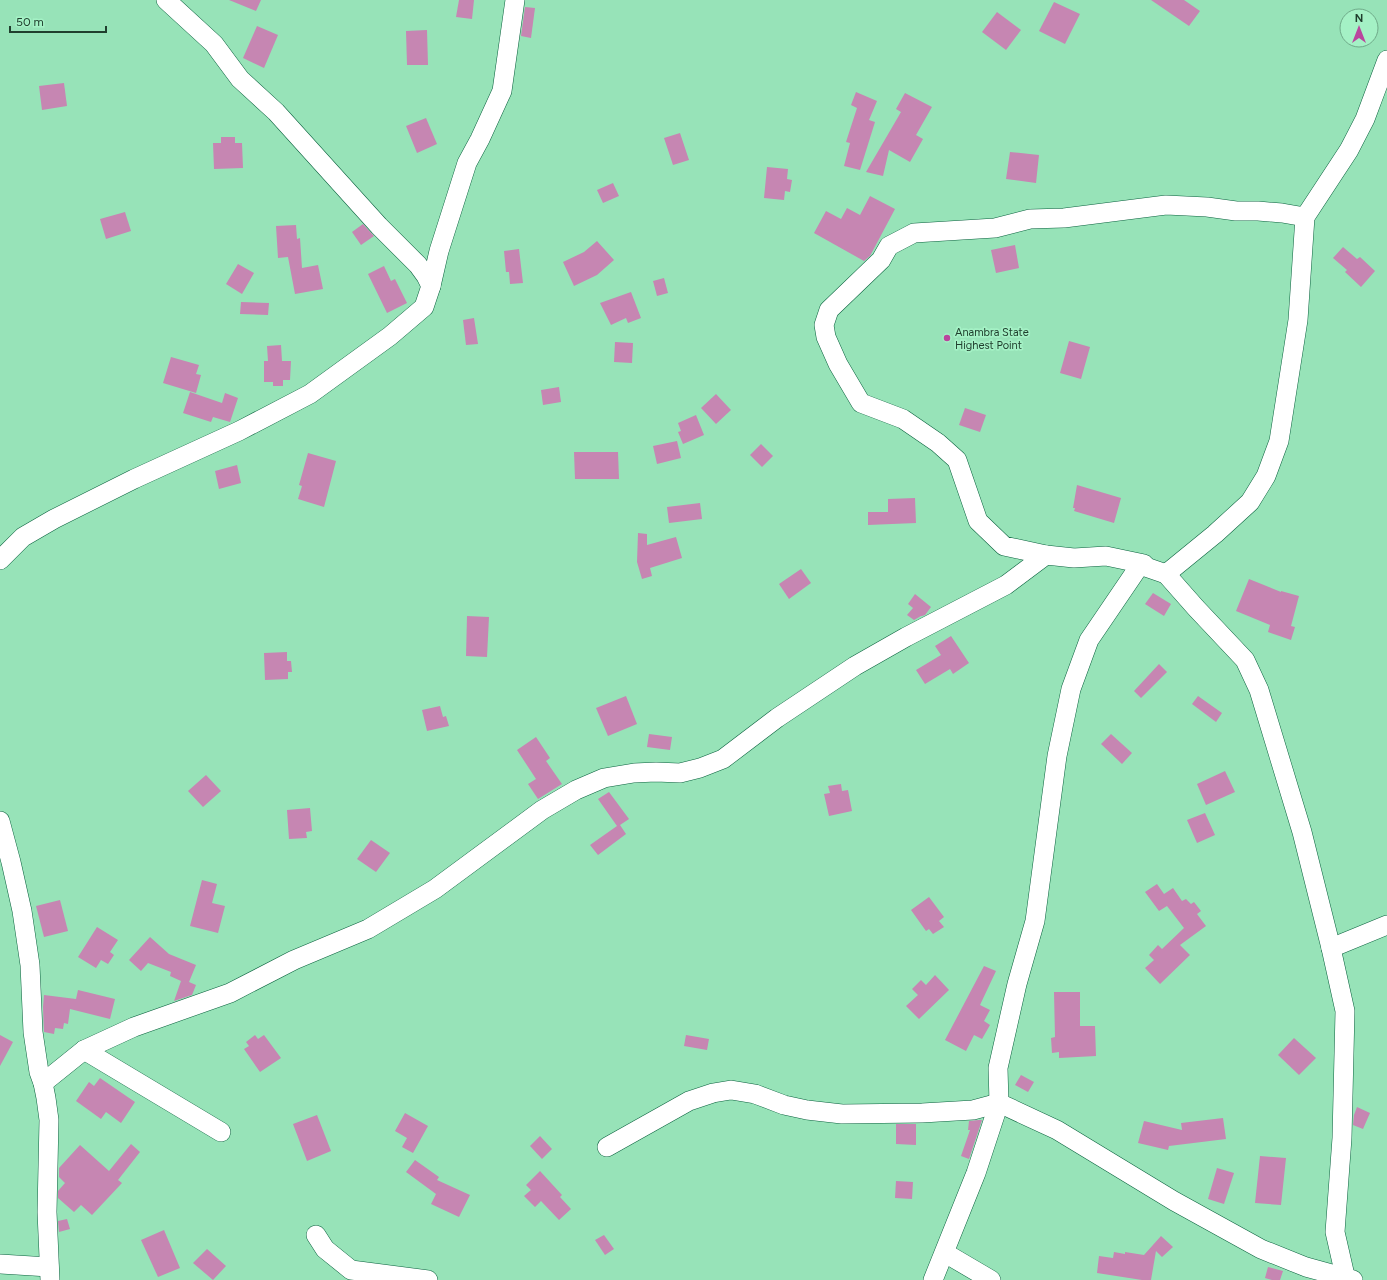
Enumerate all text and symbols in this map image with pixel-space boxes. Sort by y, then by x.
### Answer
scale bar [10,8,106,34]
north arrow [1339,8,1379,48]
text: N [1355,12,1363,25]
text: 50 m [16,15,44,29]
place label: Anambra State Highest Point [955,326,1029,352]
marker: Anambra State Highest Point [942,333,952,343]

